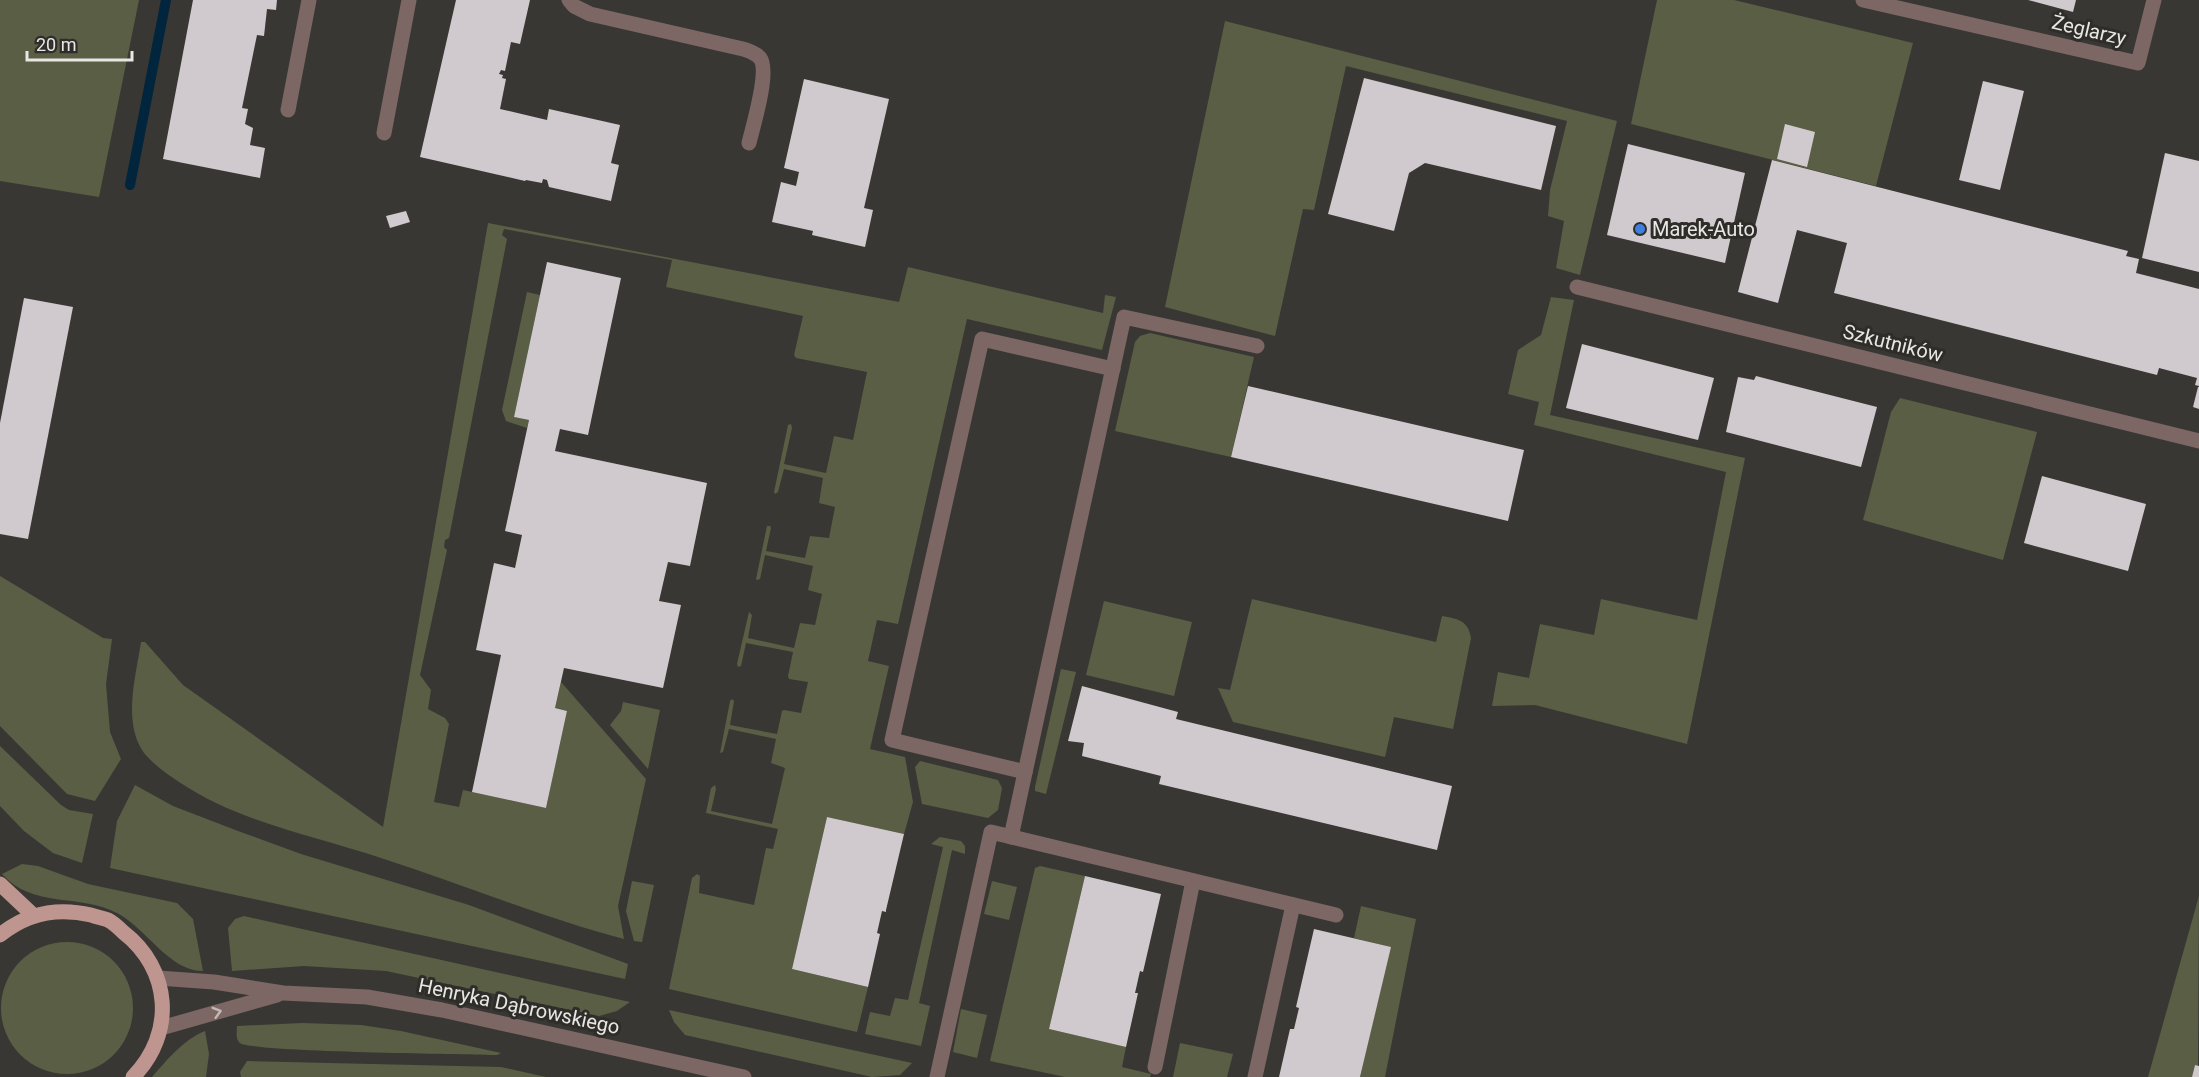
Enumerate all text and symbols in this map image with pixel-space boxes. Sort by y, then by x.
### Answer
street label: Żeglarzy [2050,10,2129,50]
scale bar [27,24,132,62]
text: 20 m [36,34,76,55]
place label: Marek-Auto [1652,217,1755,241]
marker: Marek-Auto [1633,222,1647,236]
street label: Szkutników [1841,319,1945,367]
street label: Henryka Dąbrowskiego [416,973,622,1039]
one-way arrow [211,1007,222,1019]

